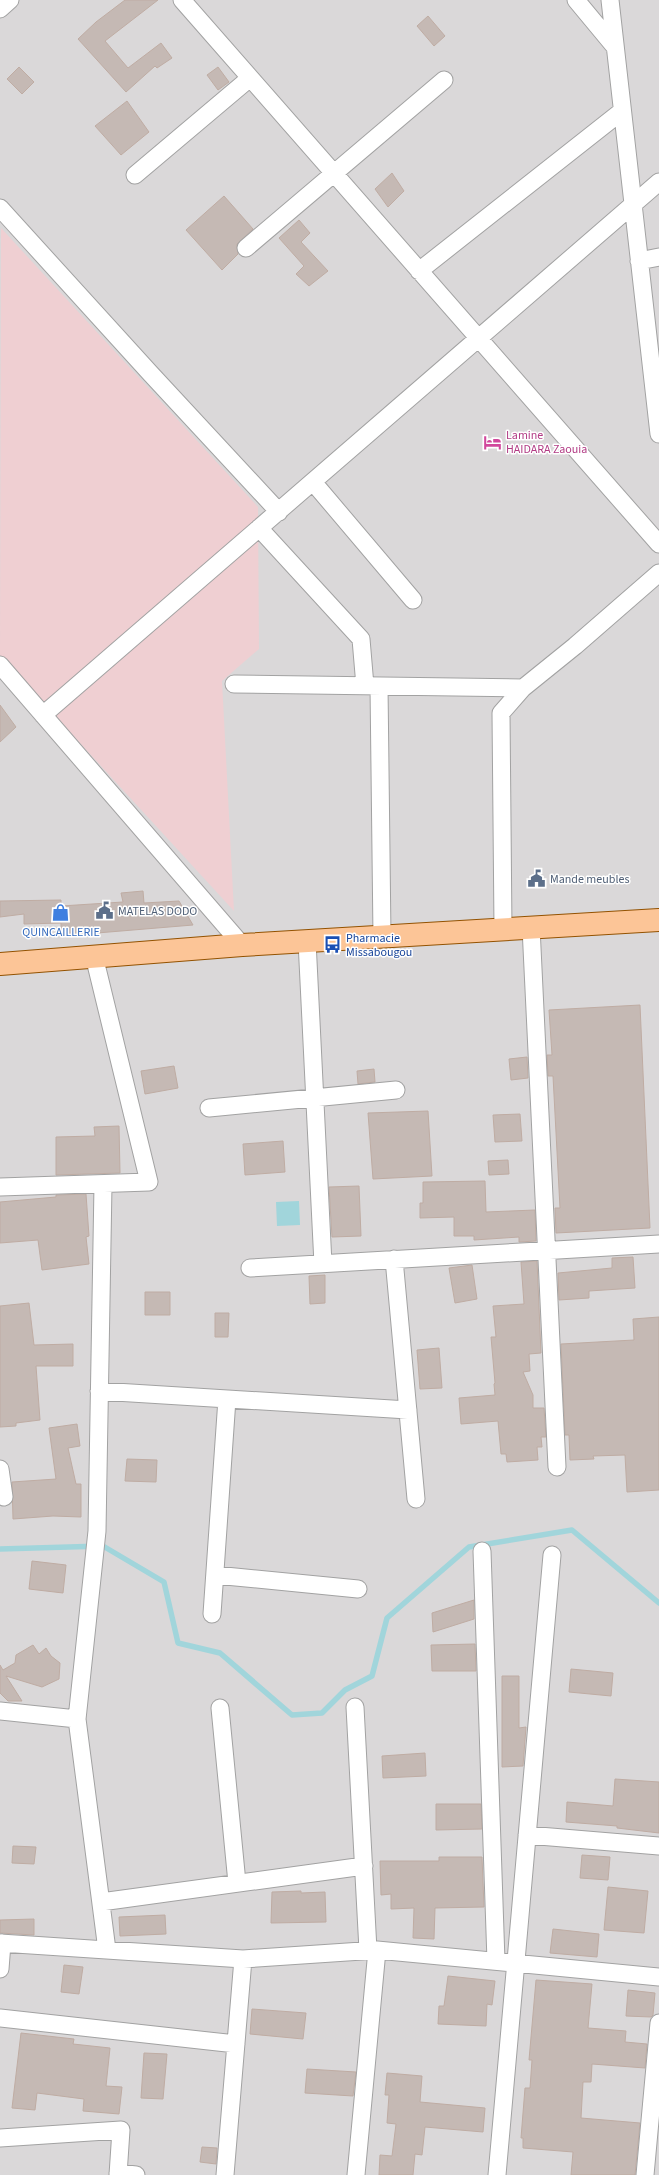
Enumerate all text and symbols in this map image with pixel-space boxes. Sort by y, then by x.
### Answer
place label: Lamine HAIDARA Zaouia [506,427,587,458]
hotel icon: Lamine HAIDARA Zaouia [483,432,503,452]
public building icon: Mande meubles [527,869,547,889]
place label: Mande meubles [550,871,629,888]
public building icon: MATELAS DODO [95,901,115,921]
shop icon: QUINCAILLERIE [51,903,71,923]
place label: MATELAS DODO [118,903,197,920]
place label: QUINCAILLERIE [22,924,100,941]
place label: Pharmacie Missabougou [346,930,412,961]
bus stop icon: Pharmacie Missabougou [323,935,343,955]

